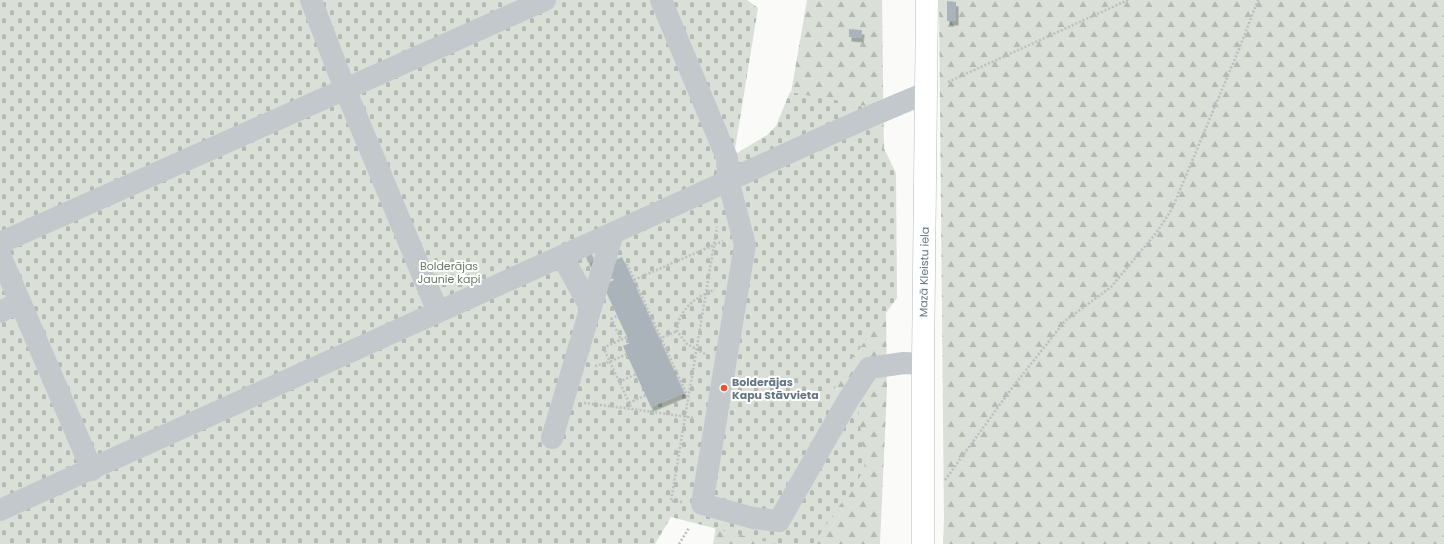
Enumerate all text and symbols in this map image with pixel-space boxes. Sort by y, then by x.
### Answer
street label: Mazā Kleistu iela [915,227,933,317]
park label: Bolderājas Jaunie kapi [417,258,481,287]
place label: Bolderājas Kapu Stāvvieta [732,374,819,403]
marker: Bolderājas Kapu Stāvvieta [719,383,729,393]

